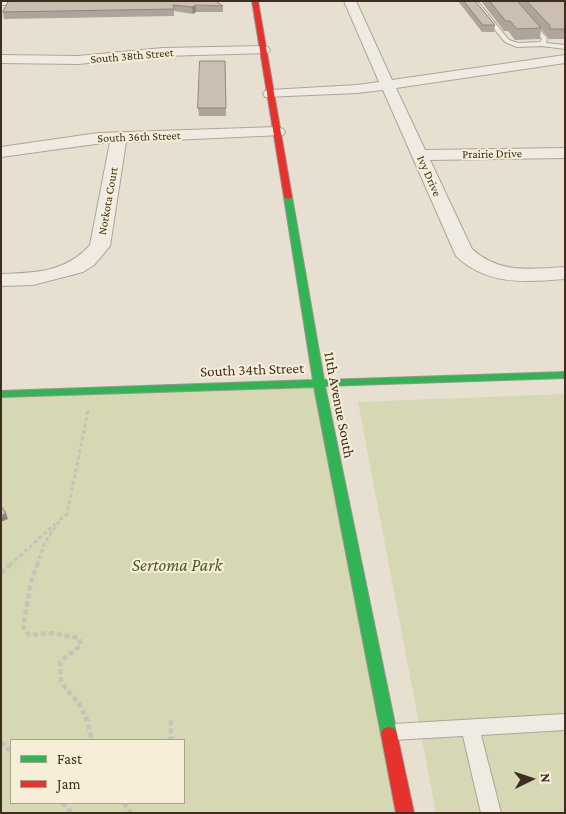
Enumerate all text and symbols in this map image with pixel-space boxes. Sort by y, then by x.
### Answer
street label: South 38th Street [90,45,174,67]
street label: South 36th Street [97,128,181,146]
street label: Prairie Drive [462,146,522,162]
street label: Ivy Drive [414,153,444,199]
street label: Norkota Court [95,166,121,236]
street label: 11th Avenue South [320,350,358,460]
street label: South 34th Street [200,359,304,381]
park label: Sertoma Park [132,554,222,576]
legend [10,739,185,804]
text: Fast [57,751,82,767]
north arrow [506,754,556,804]
text: N [538,773,554,783]
text: Jam [57,776,80,792]

